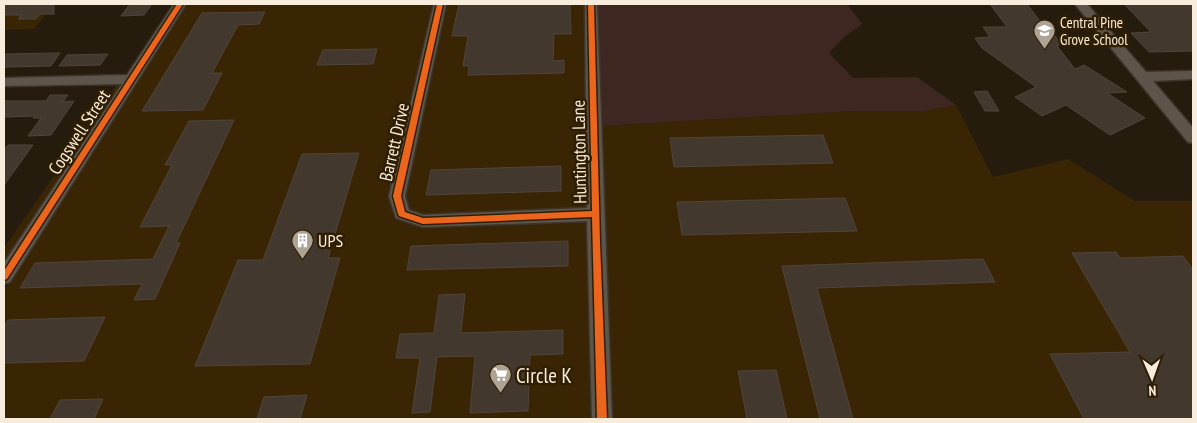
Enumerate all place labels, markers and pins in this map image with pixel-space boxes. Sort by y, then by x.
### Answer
place label: Central Pine Grove School [1060,13,1128,49]
school or university icon: Central Pine Grove School [1032,19,1056,50]
building icon: UPS [290,228,314,259]
place label: UPS [318,229,343,252]
place label: Circle K [516,362,572,389]
supermarket icon: Circle K [488,363,512,394]

